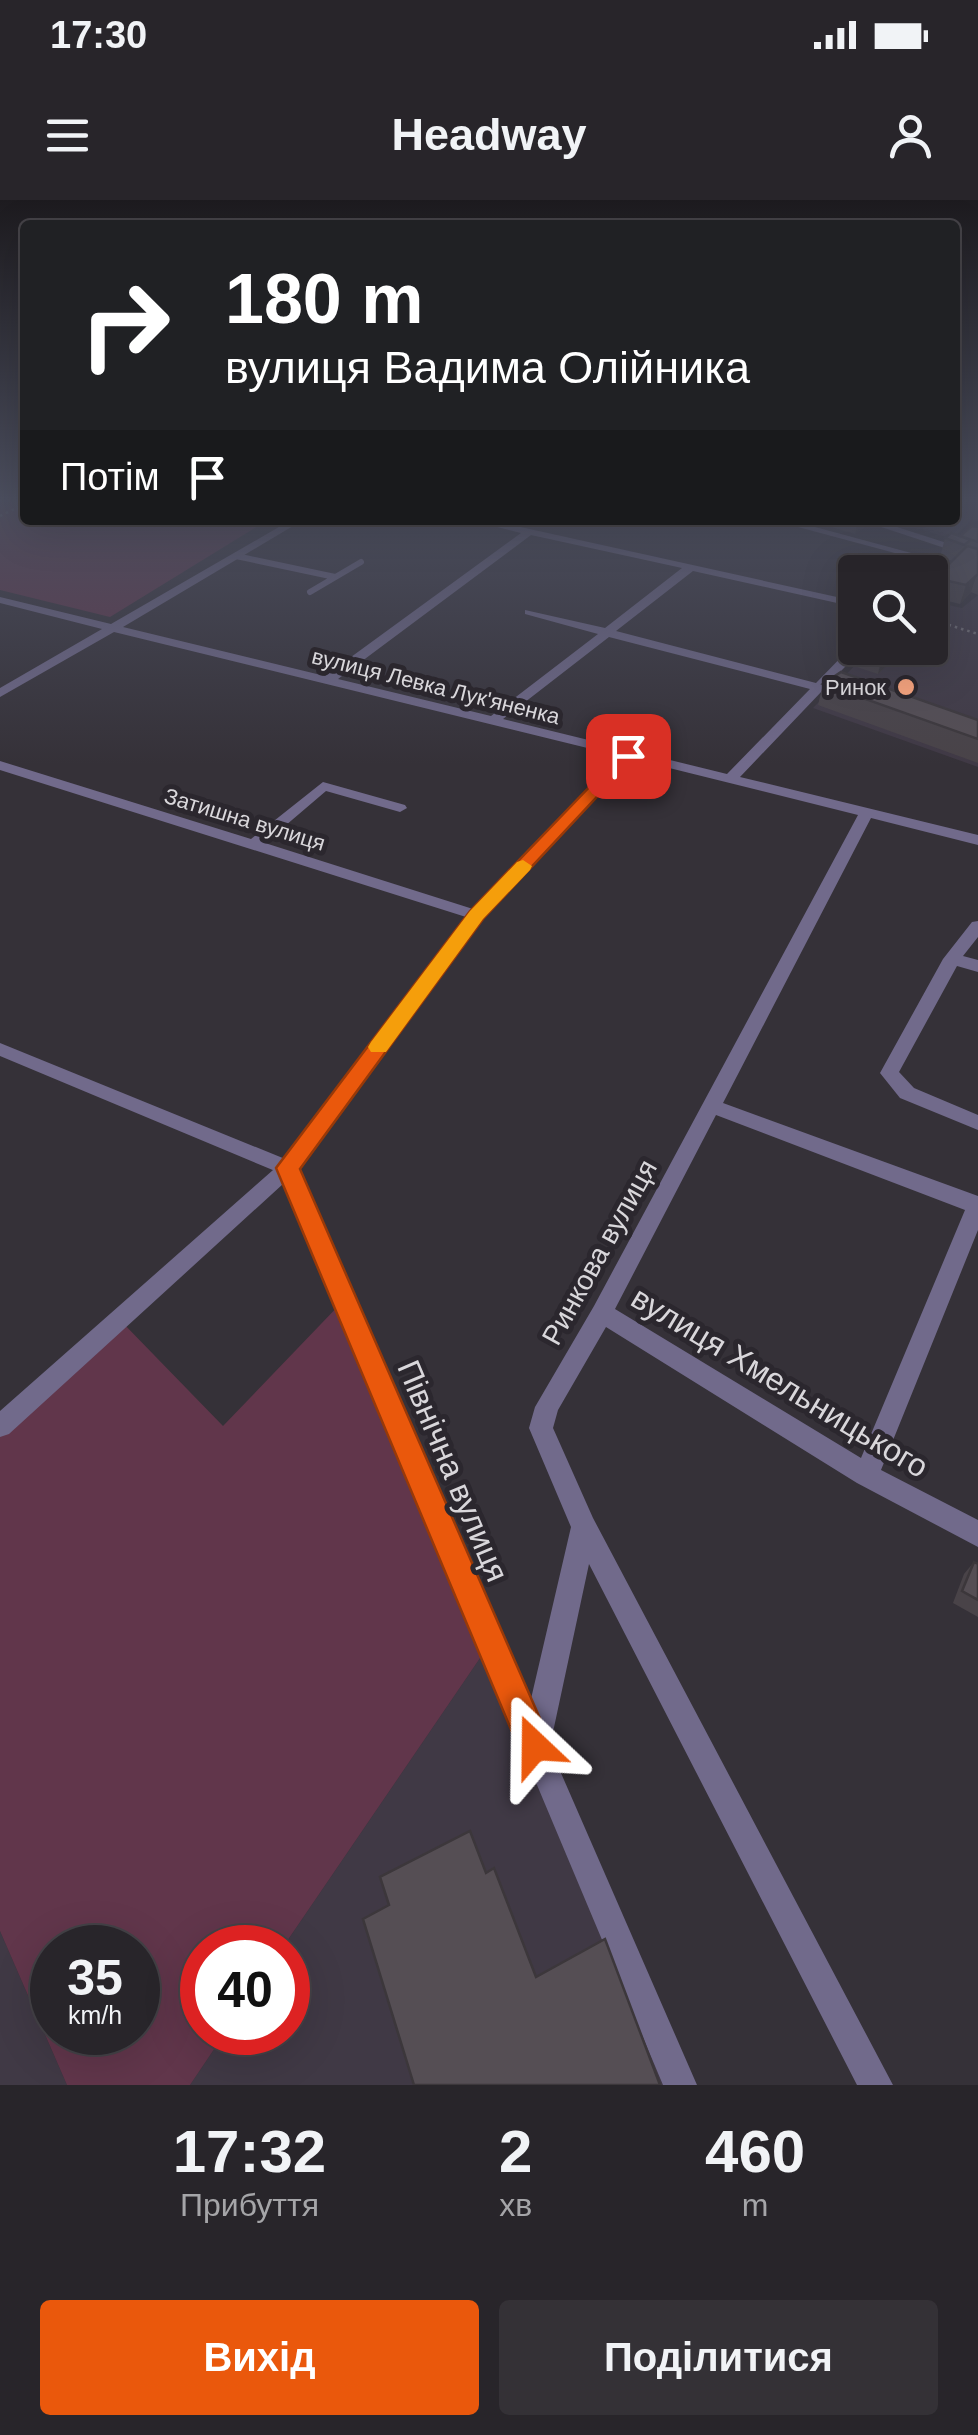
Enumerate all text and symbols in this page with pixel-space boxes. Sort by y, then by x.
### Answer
text: 17:30 [50,14,147,56]
icon: menu [40,108,95,163]
icon: person [883,108,938,163]
text: Headway [391,109,587,160]
icon: right [60,260,190,390]
text: 180 m [225,260,423,338]
text: вулиця Вадима Олійника [225,342,750,393]
icon: arrive [180,450,235,505]
text: Потім [60,456,160,498]
map controls [838,555,948,665]
button: search [838,555,948,665]
street label: вулиця Левка Лук'яненка [309,644,563,730]
place label: Ринок [825,675,886,700]
marker: Ринок [895,676,917,698]
pin [586,714,671,799]
icon: arrive [601,729,656,784]
street label: Затишна вулиця [161,783,328,856]
street label: Ринкова вулиця [536,1154,663,1350]
street label: вулиця Хмельницького [625,1279,935,1485]
street label: Північна вулиця [390,1355,516,1587]
position arrow [483,1694,587,1798]
speed limit sign: 40 [180,1925,310,2055]
text: 35 [67,1950,123,2006]
text: km/h [68,2001,122,2029]
text: 17:32 [173,2118,326,2185]
text: 2 [499,2118,532,2185]
text: 460 [705,2118,805,2185]
text: Прибуття [180,2187,319,2223]
text: хв [499,2187,532,2223]
text: m [742,2187,768,2223]
button: Вихід [40,2300,479,2415]
button: Поділитися [499,2300,938,2415]

